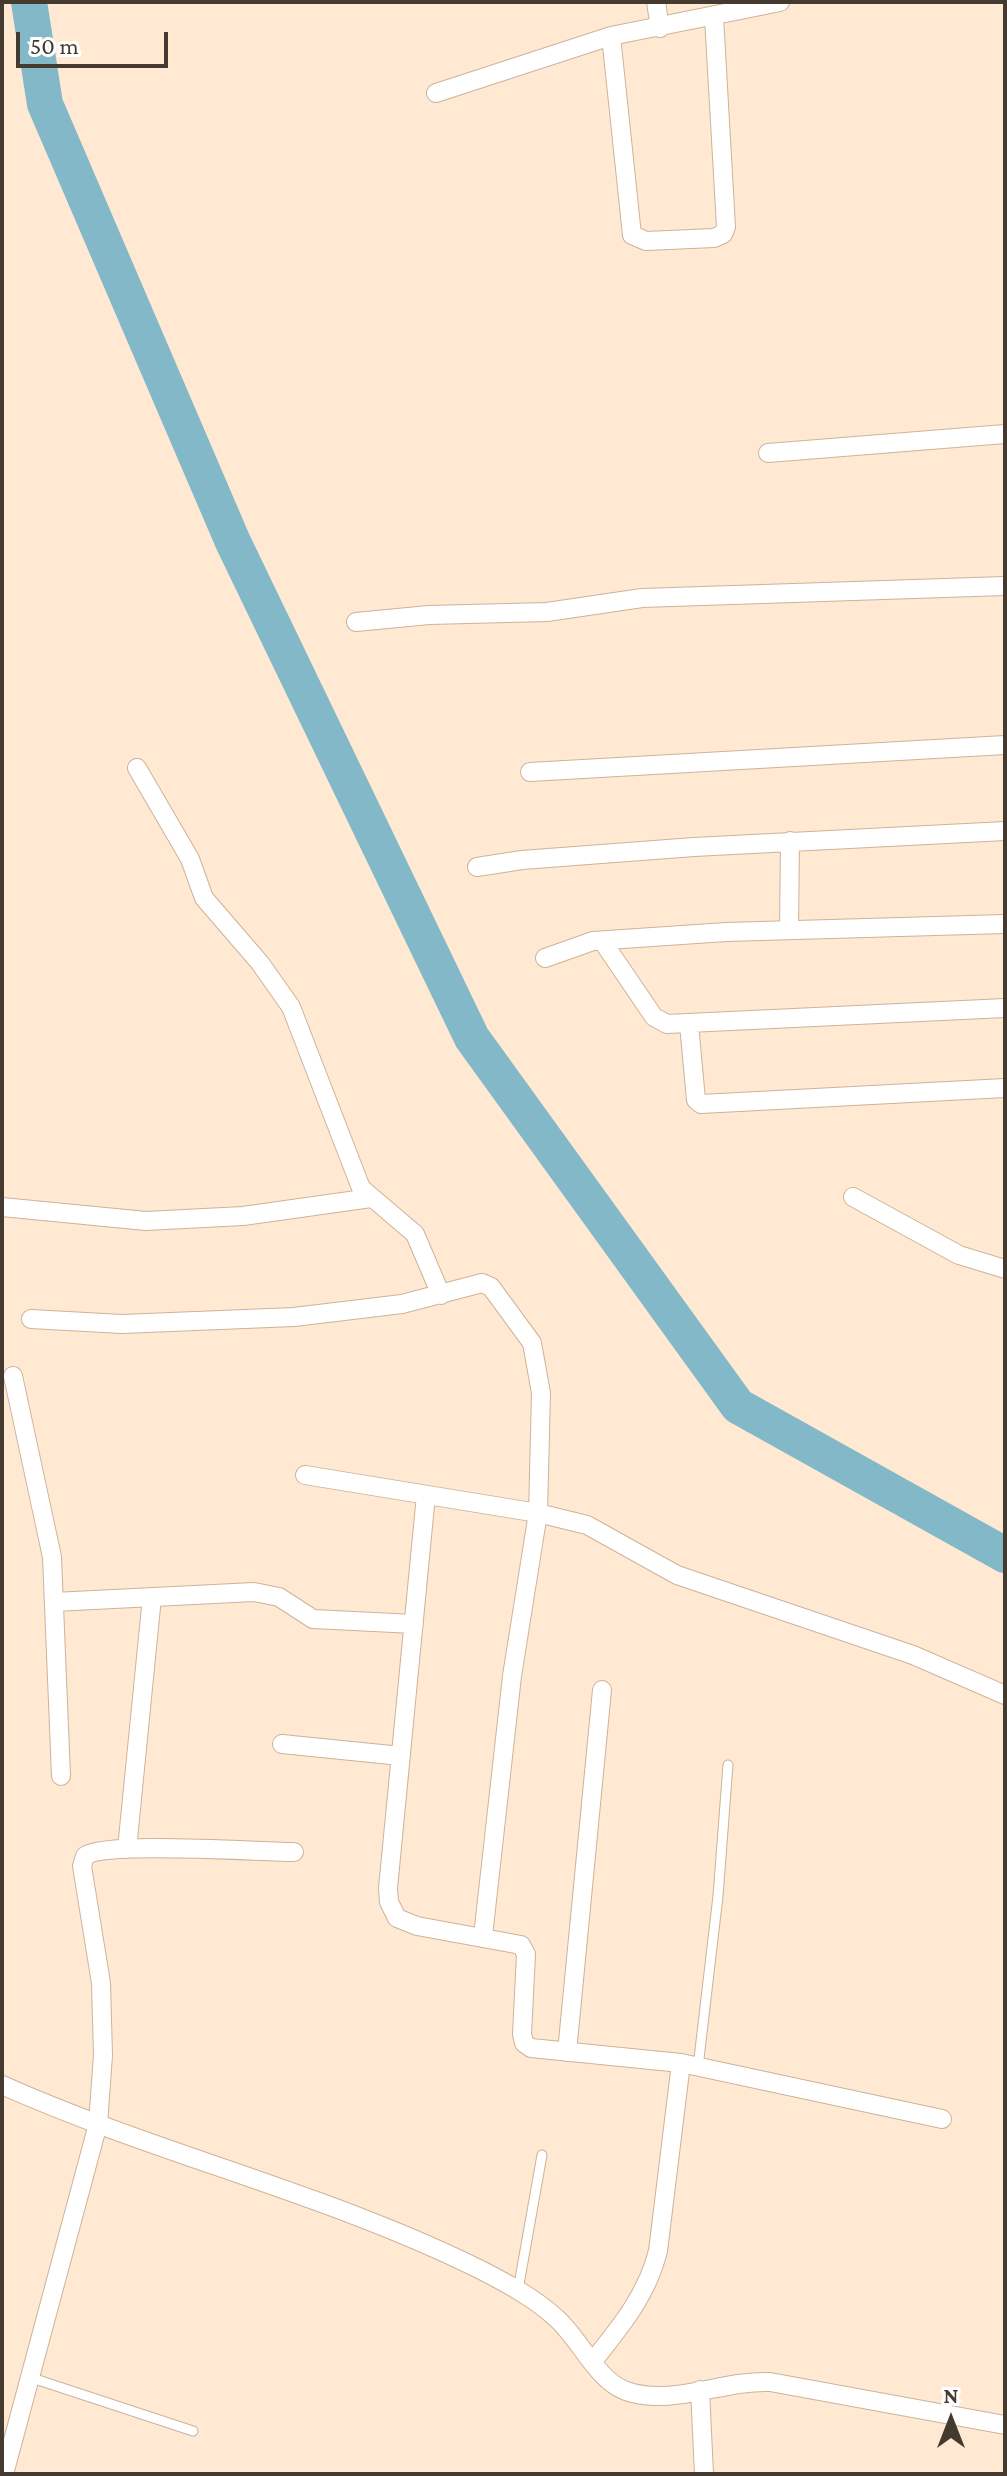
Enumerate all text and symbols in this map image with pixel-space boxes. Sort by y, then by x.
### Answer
scale bar [20,16,172,66]
text: 50 m [30,32,79,59]
north arrow [911,2380,991,2460]
text: N [944,2383,959,2408]

